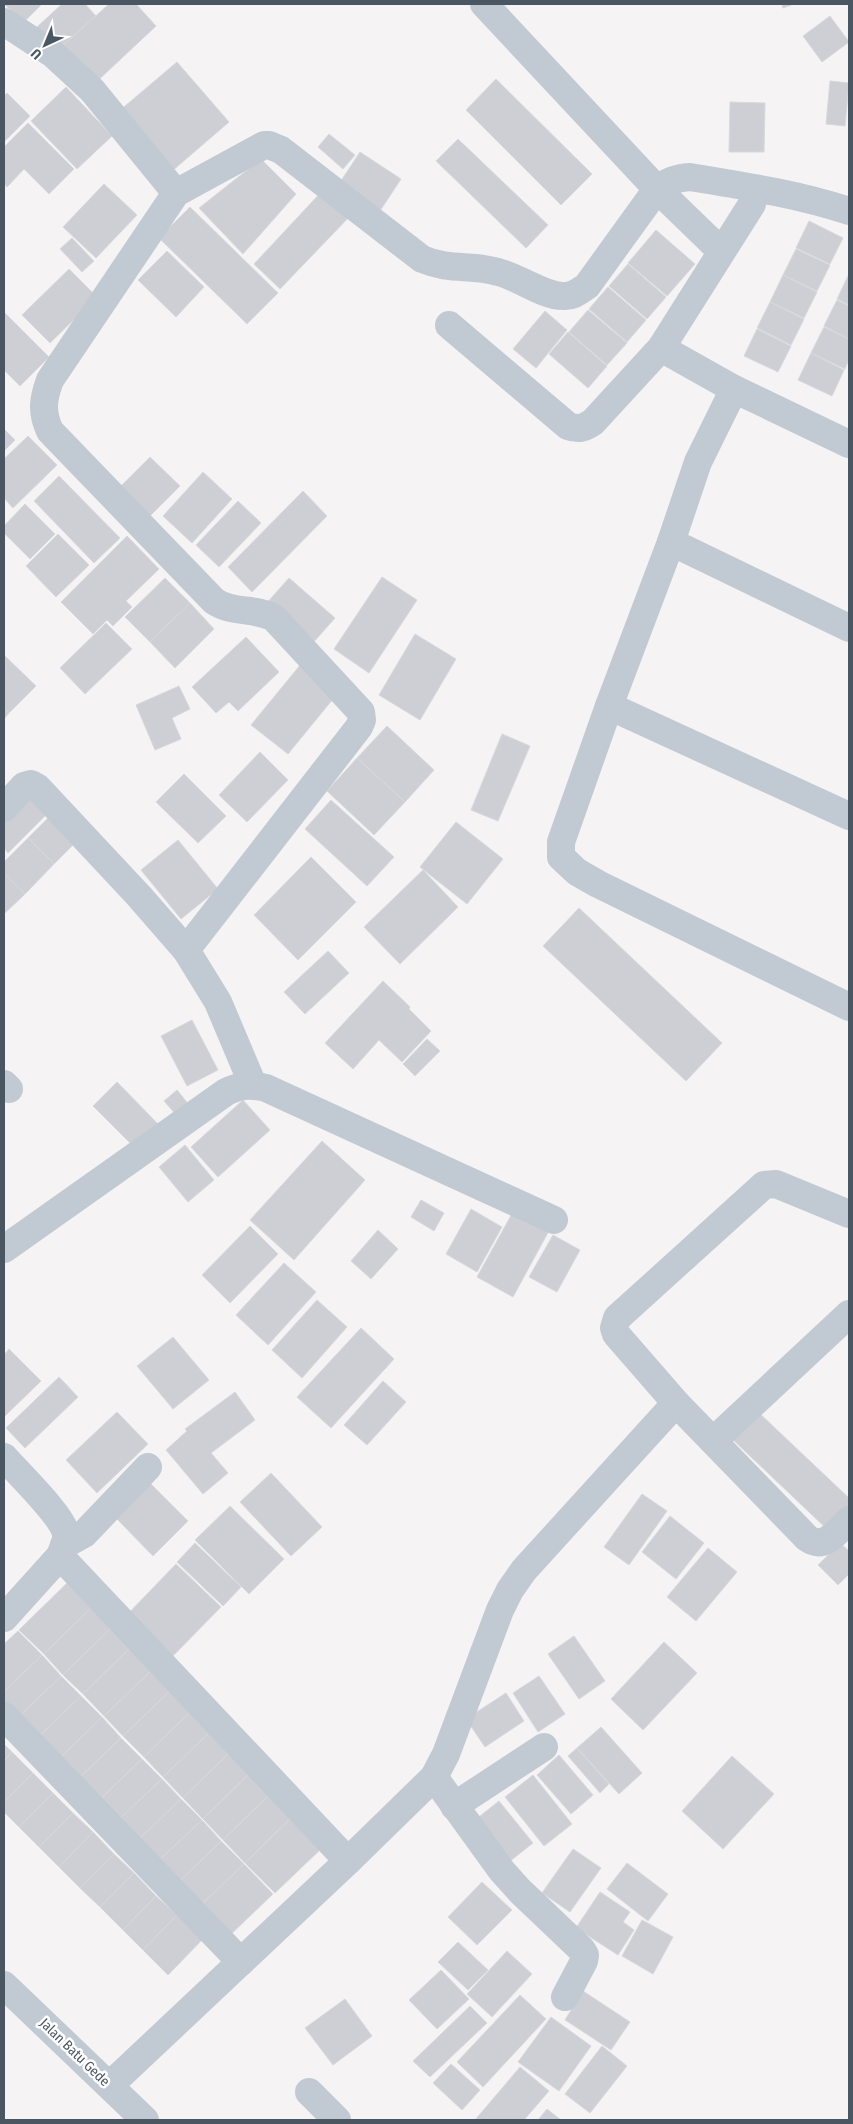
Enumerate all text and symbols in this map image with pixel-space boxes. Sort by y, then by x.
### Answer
north arrow [20,20,70,70]
text: U [27,45,45,63]
street label: Jalan Batu Gede [36,2015,113,2090]

